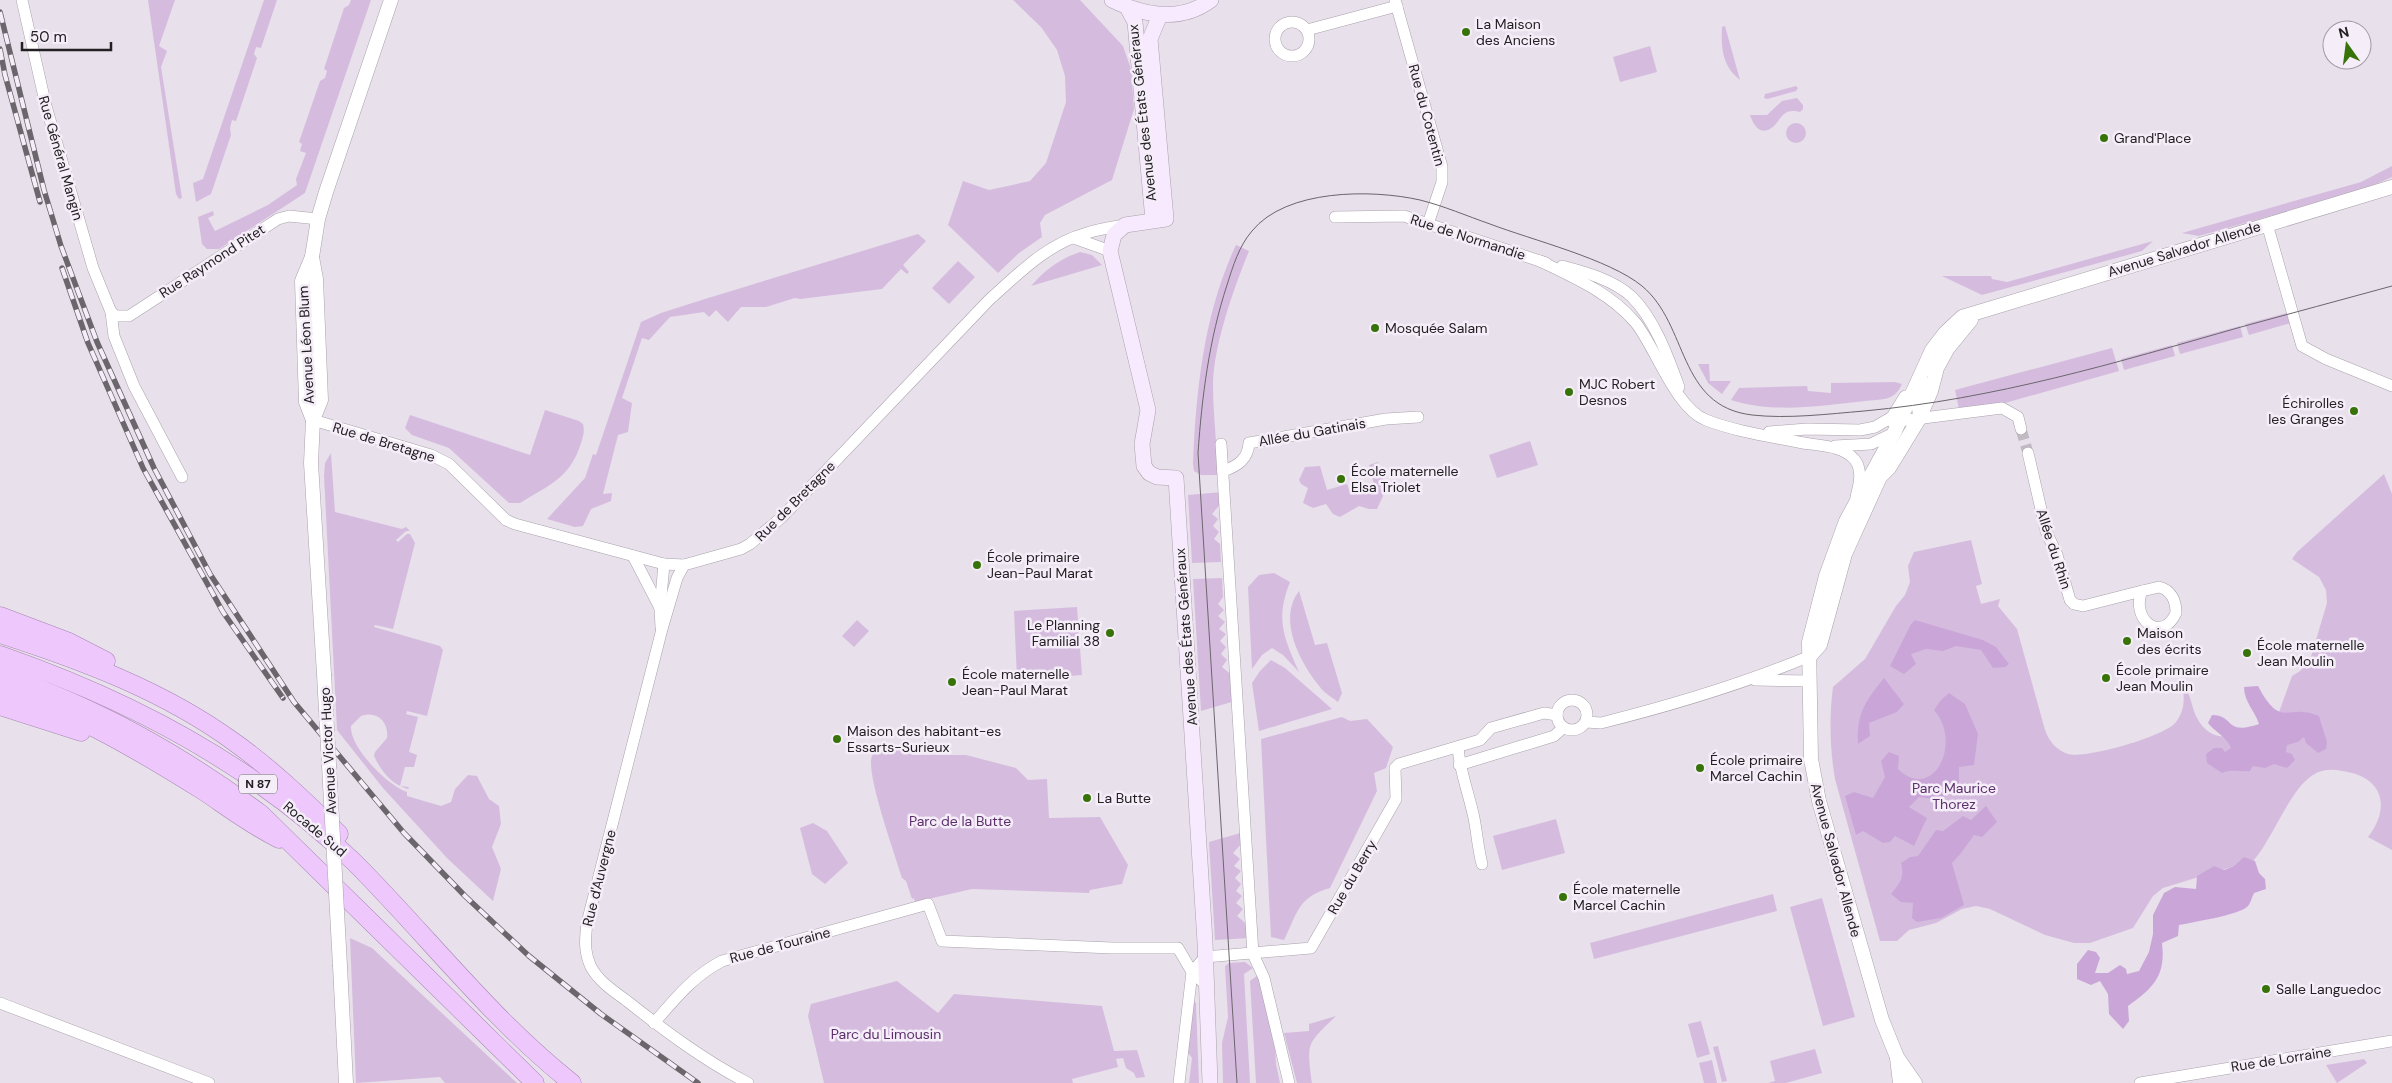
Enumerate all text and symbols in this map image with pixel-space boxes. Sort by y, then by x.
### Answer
place label: La Maison des Anciens [1476,15,1555,49]
scale bar [22,20,111,52]
north arrow [2322,20,2372,70]
text: N [2337,22,2351,42]
street label: Avenue des États Généraux [1124,23,1160,203]
marker: La Maison des Anciens [1460,26,1472,38]
text: 50 m [30,27,67,47]
street label: Rue du Cotentin [1405,62,1449,168]
street label: Rue Général Mangin [35,94,87,222]
place label: Grand'Place [2114,129,2191,147]
marker: Grand'Place [2098,132,2110,144]
street label: Rue de Normandie [1408,210,1528,264]
street label: Avenue Salvador Allende [2105,217,2263,281]
street label: Rue Raymond Pitet [156,220,268,302]
street label: Avenue Léon Blum [294,285,318,405]
place label: Mosquée Salam [1385,319,1487,337]
marker: Mosquée Salam [1369,322,1381,334]
place label: MJC Robert Desnos [1579,375,1655,409]
marker: MJC Robert Desnos [1563,386,1575,398]
place label: Échirolles les Granges [2268,394,2344,428]
marker: Échirolles les Granges [2348,405,2360,417]
street label: Allée du Gatinais [1257,414,1367,450]
street label: Rue de Bretagne [330,418,438,466]
street label: Rue de Bretagne [751,457,839,545]
place label: École maternelle Elsa Triolet [1351,462,1459,496]
marker: École maternelle Elsa Triolet [1335,473,1347,485]
street label: Allée du Rhin [2033,507,2075,591]
street label: Avenue des États Généraux [1171,547,1201,726]
place label: École primaire Jean-Paul Marat [987,548,1093,582]
marker: École primaire Jean-Paul Marat [971,559,983,571]
place label: Le Planning Familial 38 [1027,616,1100,650]
place label: Maison des écrits [2137,624,2202,658]
marker: Le Planning Familial 38 [1104,627,1116,639]
marker: Maison des écrits [2121,635,2133,647]
place label: École maternelle Jean Moulin [2257,636,2365,670]
marker: École maternelle Jean Moulin [2241,647,2253,659]
place label: École primaire Jean Moulin [2116,661,2209,695]
place label: École maternelle Jean-Paul Marat [962,665,1070,699]
marker: École primaire Jean Moulin [2100,672,2112,684]
marker: École maternelle Jean-Paul Marat [946,676,958,688]
street label: Avenue Victor Hugo [316,687,340,815]
place label: Maison des habitant-es Essarts-Surieux [847,722,1001,756]
marker: Maison des habitant-es Essarts-Surieux [831,733,843,745]
place label: École primaire Marcel Cachin [1710,751,1803,785]
marker: École primaire Marcel Cachin [1694,762,1706,774]
road number: N 87 [239,774,277,794]
park label: Parc Maurice Thorez [1912,779,1996,813]
street label: Avenue Salvador Allende [1807,781,1865,939]
place label: La Butte [1097,789,1151,807]
marker: La Butte [1081,792,1093,804]
street label: Rocade Sud [280,797,350,861]
park label: Parc de la Butte [909,812,1011,830]
street label: Rue d'Auvergne [578,828,620,928]
street label: Rue du Berry [1323,836,1381,917]
place label: École maternelle Marcel Cachin [1573,880,1681,914]
marker: École maternelle Marcel Cachin [1557,891,1569,903]
street label: Rue de Touraine [728,923,832,967]
place label: Salle Languedoc [2276,980,2382,998]
marker: Salle Languedoc [2260,983,2272,995]
park label: Parc du Limousin [831,1025,941,1043]
street label: Rue de Lorraine [2230,1042,2332,1076]

